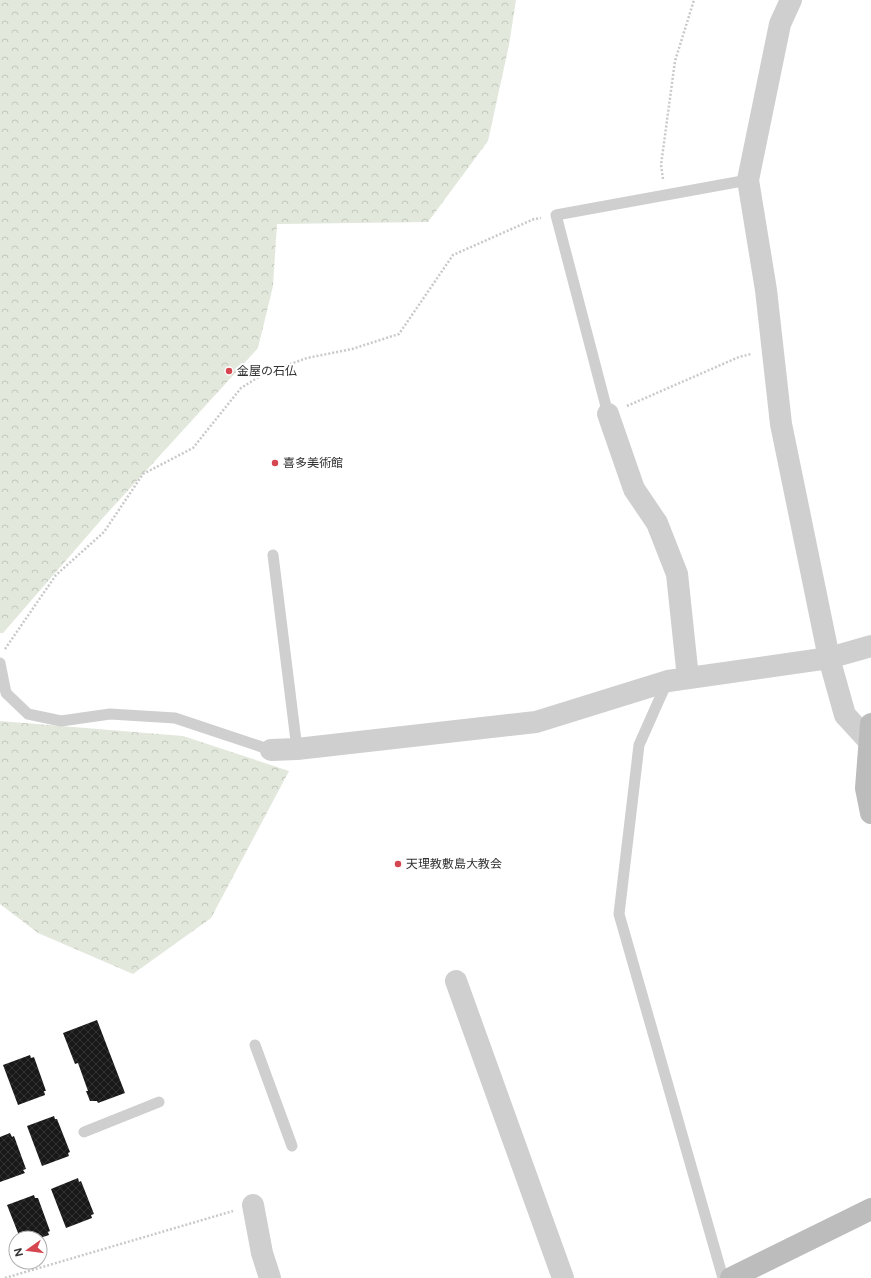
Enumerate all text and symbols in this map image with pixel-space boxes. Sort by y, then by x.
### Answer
place label: 金屋の石仏 [237,364,297,378]
marker: 金屋の石仏 [224,366,234,376]
place label: 喜多美術館 [283,456,343,470]
marker: 喜多美術館 [270,458,280,468]
place label: 天理教敷島大教会 [406,857,502,871]
marker: 天理教敷島大教会 [393,859,403,869]
north arrow [8,1230,48,1270]
text: N [11,1247,26,1258]

